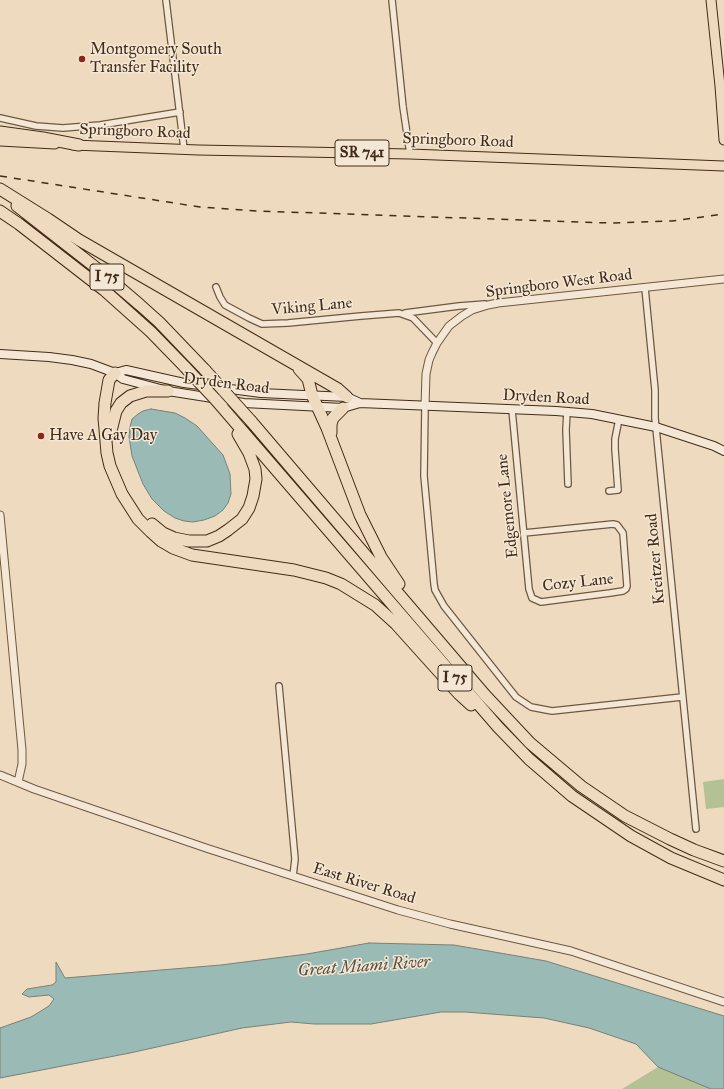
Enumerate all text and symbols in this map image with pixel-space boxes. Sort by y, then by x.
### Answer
place label: Montgomery South Transfer Facility [90,40,222,78]
marker: Montgomery South Transfer Facility [77,54,87,64]
street label: Springboro Road [79,120,191,144]
street label: Springboro Road [402,129,514,153]
road number: SR 741 [335,140,389,166]
road number: I 75 [90,264,124,290]
street label: Springboro West Road [485,265,633,303]
street label: Viking Lane [271,294,353,320]
street label: Dryden Road [182,369,270,399]
street label: Dryden Road [502,386,590,410]
place label: Have A Gay Day [49,426,157,446]
marker: Have A Gay Day [36,431,46,441]
street label: Edgemore Lane [493,453,523,559]
street label: Kreitzer Road [642,513,670,605]
street label: Cozy Lane [542,570,614,596]
road number: I 75 [438,665,472,691]
street label: East River Road [310,859,418,909]
water label: Great Miami River [297,952,431,982]

